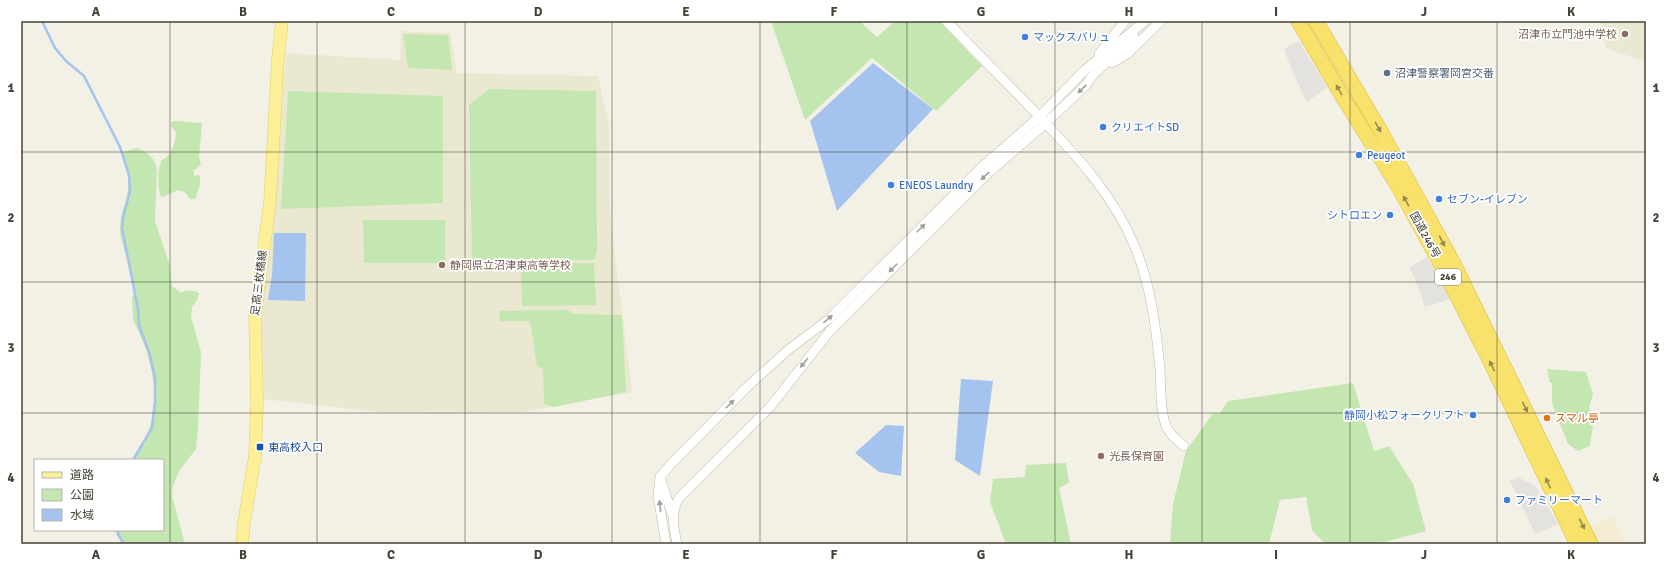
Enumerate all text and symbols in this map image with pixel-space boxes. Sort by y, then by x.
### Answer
text: A [92,4,101,20]
text: B [239,4,247,20]
text: C [387,4,395,20]
text: D [534,4,543,20]
text: E [682,4,690,20]
text: F [831,4,838,20]
text: G [977,4,985,20]
text: H [1125,4,1133,20]
text: I [1274,4,1278,20]
text: J [1421,4,1427,20]
text: K [1567,4,1575,20]
place label: 沼津市立門池中学校 [1518,28,1617,41]
marker: 沼津市立門池中学校 [1620,29,1630,39]
place label: マックスバリュ [1033,31,1110,44]
marker: マックスバリュ [1020,32,1030,42]
place label: 沼津警察署岡宮交番 [1395,67,1494,80]
marker: 沼津警察署岡宮交番 [1382,68,1392,78]
text: 1 [7,80,15,96]
text: 1 [1652,80,1660,96]
one-way arrow [1077,84,1087,94]
one-way arrow [1335,84,1342,96]
place label: クリエイトSD [1111,121,1179,134]
one-way arrow [1374,121,1381,133]
marker: クリエイトSD [1098,122,1108,132]
place label: Peugeot [1367,149,1405,162]
marker: Peugeot [1354,150,1364,160]
one-way arrow [980,171,990,181]
place label: ENEOS Laundry [899,179,974,192]
marker: ENEOS Laundry [886,180,896,190]
place label: セブン-イレブン [1447,193,1528,206]
marker: セブン-イレブン [1434,194,1444,204]
one-way arrow [1403,195,1410,207]
place label: シトロエン [1327,209,1382,222]
text: 2 [7,210,15,226]
marker: シトロエン [1385,210,1395,220]
street label: 国道246号 [1407,210,1443,260]
text: 2 [1652,210,1660,226]
one-way arrow [916,223,926,233]
one-way arrow [1438,235,1445,246]
street label: 足高三枚橋線 [249,249,269,317]
place label: 静岡県立沼津東高等学校 [450,259,571,272]
marker: 静岡県立沼津東高等学校 [437,260,447,270]
one-way arrow [888,263,898,273]
road number: 246 [1435,269,1461,285]
one-way arrow [823,314,834,323]
text: 3 [7,340,15,356]
text: 3 [1652,340,1660,356]
one-way arrow [800,357,809,368]
one-way arrow [1489,360,1495,372]
one-way arrow [725,399,735,409]
one-way arrow [1522,401,1528,413]
place label: 静岡小松フォークリフト [1344,409,1465,422]
marker: 静岡小松フォークリフト [1468,410,1478,420]
place label: スマル亭 [1555,412,1599,425]
marker: スマル亭 [1542,413,1552,423]
place label: 東高校入口 [268,441,323,454]
marker: 東高校入口 [255,442,265,452]
place label: 光長保育園 [1109,450,1164,463]
marker: 光長保育園 [1096,451,1106,461]
legend [34,459,164,531]
text: 道路 [70,468,94,483]
text: 4 [7,470,15,486]
text: 4 [1652,470,1660,486]
one-way arrow [1545,478,1551,489]
text: 公園 [70,488,94,503]
place label: ファミリーマート [1515,494,1603,507]
marker: ファミリーマート [1502,495,1512,505]
one-way arrow [656,500,663,512]
text: 水域 [70,508,94,523]
one-way arrow [1579,518,1585,530]
text: A [92,547,101,563]
text: B [239,547,247,563]
text: C [387,547,395,563]
text: D [534,547,543,563]
text: E [682,547,690,563]
text: F [831,547,838,563]
text: G [977,547,985,563]
text: H [1125,547,1133,563]
text: I [1274,547,1278,563]
text: J [1421,547,1427,563]
text: K [1567,547,1575,563]

